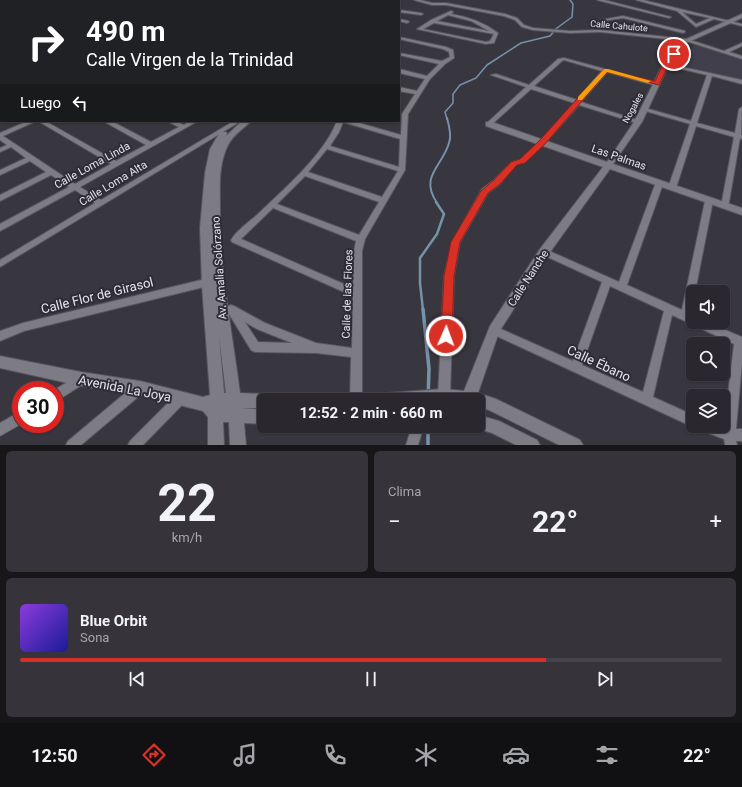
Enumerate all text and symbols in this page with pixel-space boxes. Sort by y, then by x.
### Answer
text: 490 m [86,15,165,48]
icon: right [20,16,72,68]
street label: Calle Cahulote [590,18,648,34]
pin [657,37,691,71]
icon: arrive [663,43,685,65]
text: Calle Virgen de la Trinidad [86,49,294,70]
street label: Nogales [621,91,646,125]
icon: left [69,92,91,114]
text: Luego [20,94,61,112]
street label: Calle Loma Linda [52,139,132,192]
street label: Las Palmas [590,142,648,173]
street label: Calle Loma Alta [77,158,150,209]
street label: Av. Amalia Solórzano [209,216,230,320]
street label: Calle Nanche [505,247,552,309]
street label: Calle de las Flores [339,249,356,339]
street label: Calle Flor de Girasol [39,274,155,317]
map controls [686,285,730,433]
button: sound [686,285,730,329]
position arrow [425,315,467,357]
button: search [686,337,730,381]
street label: Calle Ébano [565,342,633,385]
street label: Avenida La Joya [77,372,173,405]
speed limit sign: 30 [12,381,64,433]
button: layers [686,389,730,433]
text: 12:52 · 2 min · 660 m [300,404,442,422]
text: 22 [157,473,217,534]
text: Clima [388,484,421,499]
text: 22° [532,504,578,539]
text: − [388,509,401,534]
text: + [710,509,722,534]
text: km/h [172,530,202,545]
text: Blue Orbit [80,612,147,630]
text: Sona [80,630,109,645]
icon: previous [126,668,148,690]
icon: pause [360,668,382,690]
icon: next [594,668,616,690]
icon: directions [140,741,168,769]
icon: music [231,741,259,769]
icon: phone [321,741,349,769]
icon: climate [412,741,440,769]
icon: car [502,741,530,769]
icon: filters [593,741,621,769]
text: 12:50 [31,745,78,766]
text: 22° [683,745,711,766]

